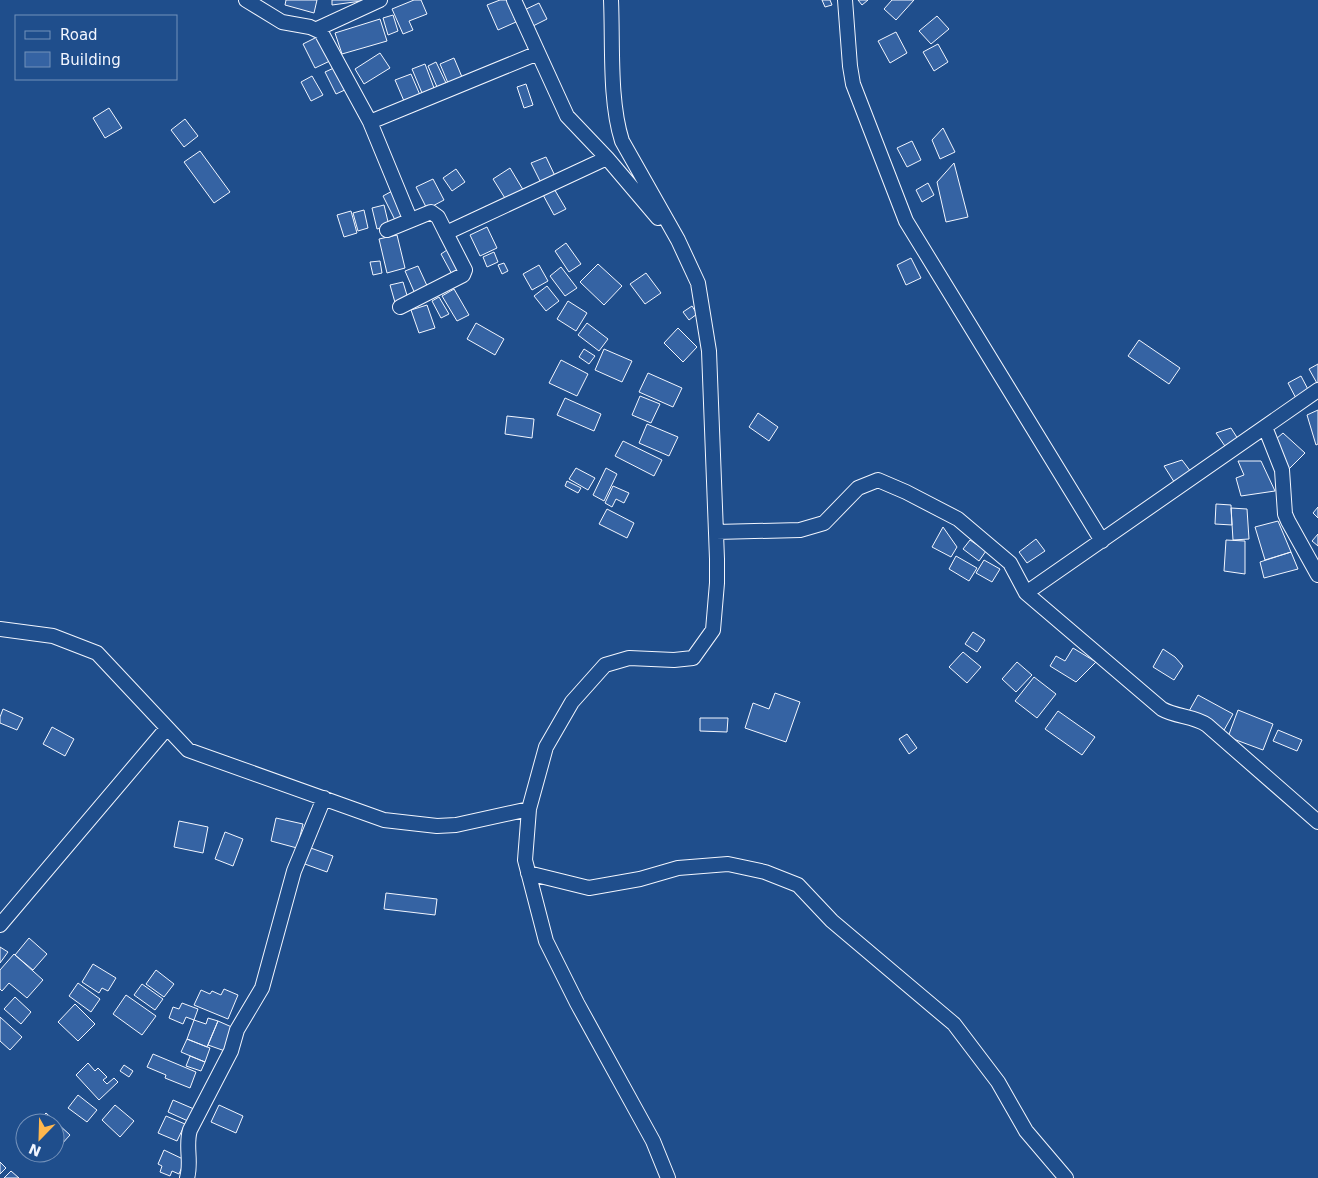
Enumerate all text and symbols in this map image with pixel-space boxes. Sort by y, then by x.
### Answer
legend [15,15,178,80]
text: Road [60,26,98,44]
text: Building [60,51,121,69]
north arrow [15,1113,65,1163]
text: N [26,1140,43,1160]

